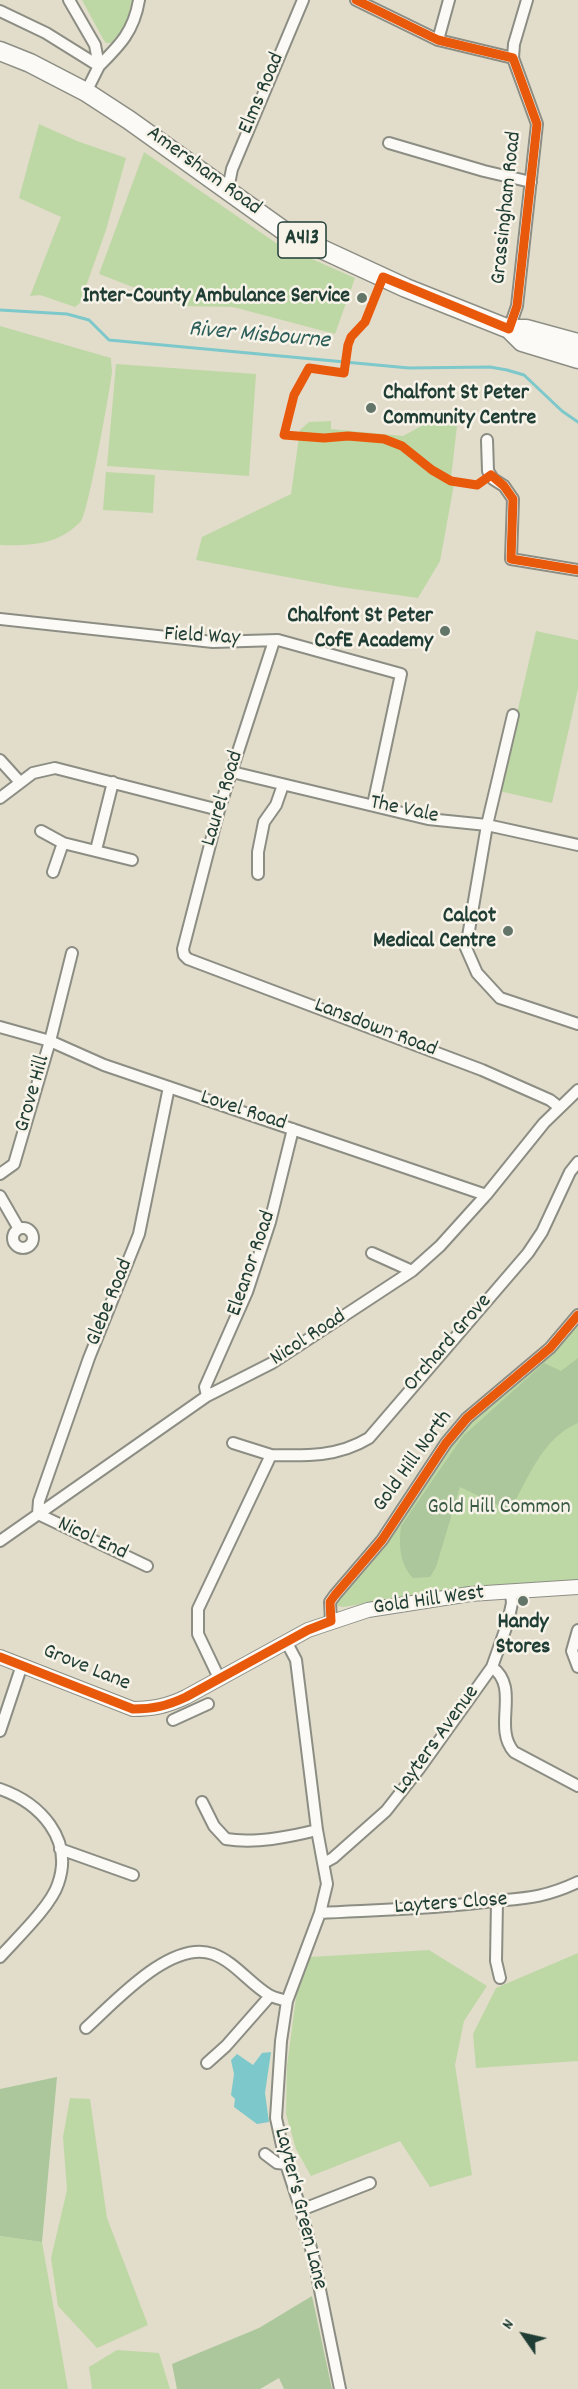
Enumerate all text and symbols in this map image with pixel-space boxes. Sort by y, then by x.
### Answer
street label: Elms Road [234,49,292,139]
street label: Amersham Road [140,121,266,223]
street label: Grassingham Road [487,130,529,286]
road number: A413 [278,222,326,258]
place label: Inter-County Ambulance Service [82,285,350,311]
marker: Inter-County Ambulance Service [355,291,369,305]
water label: River Misbourne [187,316,331,358]
place label: Chalfont St Peter Community Centre [383,382,536,434]
marker: Chalfont St Peter Community Centre [364,401,378,415]
place label: Chalfont St Peter CofE Academy [287,605,433,656]
street label: Field Way [163,623,241,653]
marker: Chalfont St Peter CofE Academy [438,624,452,638]
street label: Laurel Road [197,748,251,850]
street label: The Vale [367,791,441,831]
place label: Calcot Medical Centre [373,905,496,956]
marker: Calcot Medical Centre [501,924,515,938]
street label: Lansdown Road [310,993,440,1065]
street label: Grove Hill [10,1053,58,1135]
street label: Lovel Road [197,1086,289,1138]
street label: Eleanor Road [223,1208,283,1320]
street label: Glebe Road [82,1256,140,1350]
street label: Orchard Grove [399,1290,499,1398]
street label: Nicol Road [266,1305,352,1373]
street label: Gold Hill North [368,1406,460,1518]
park label: Gold Hill Common [427,1496,571,1522]
street label: Nicol End [53,1512,131,1568]
street label: Gold Hill West [372,1581,486,1623]
marker: Handy Stores [516,1594,530,1608]
place label: Handy Stores [496,1611,550,1663]
street label: Grove Lane [38,1640,134,1698]
street label: Layters Avenue [390,1681,486,1801]
street label: Layters Close [394,1888,508,1922]
street label: Layter's Green Lane [266,2125,332,2293]
north arrow [494,2305,554,2365]
text: N [497,2315,520,2334]

